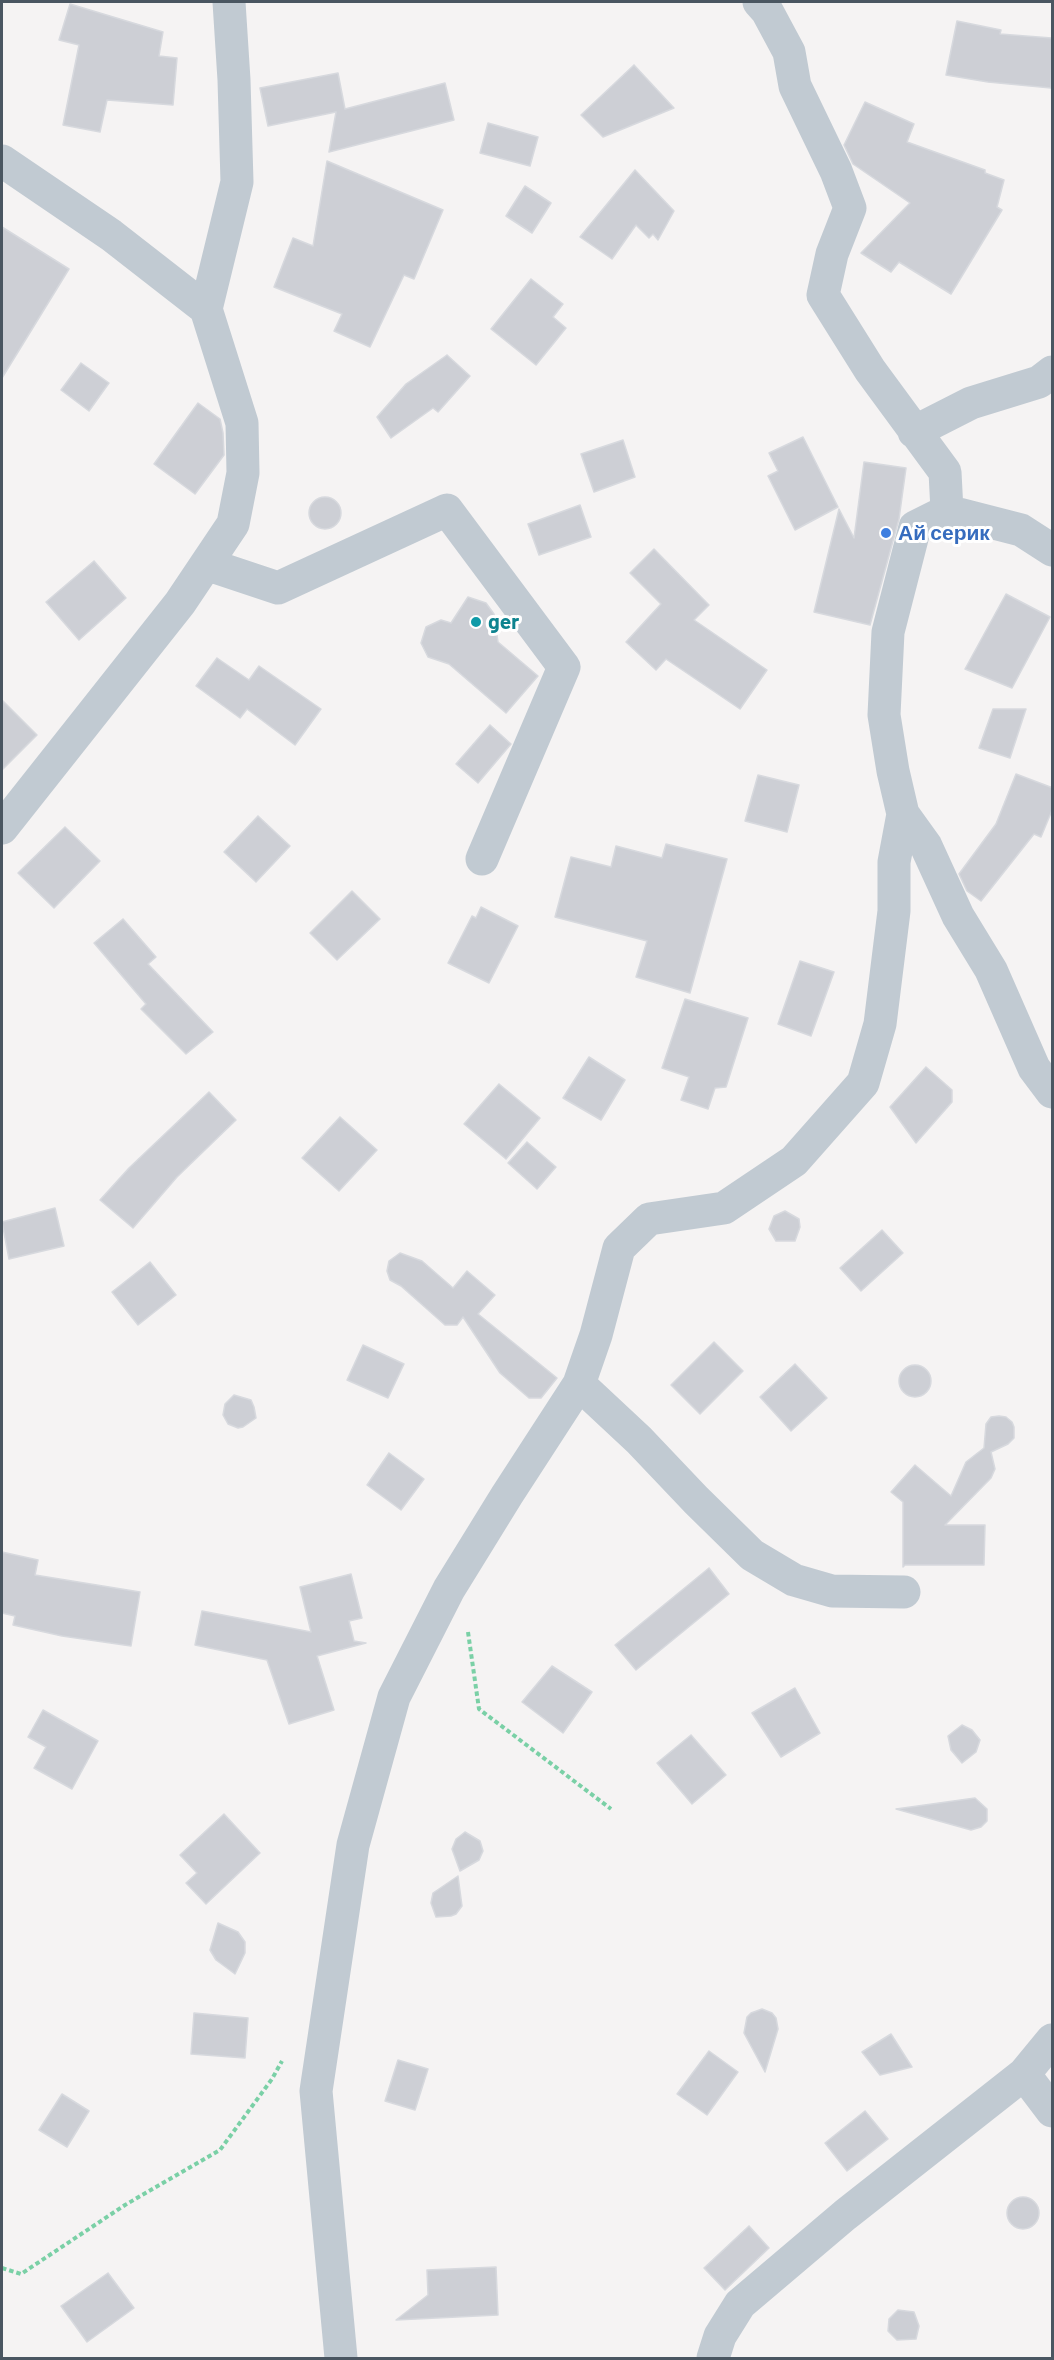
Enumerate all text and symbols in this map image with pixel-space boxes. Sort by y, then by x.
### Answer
place label: Ай серик [898,520,990,546]
marker: Ай серик [879,526,893,540]
place label: ger [488,609,519,635]
marker: ger [469,615,483,629]

